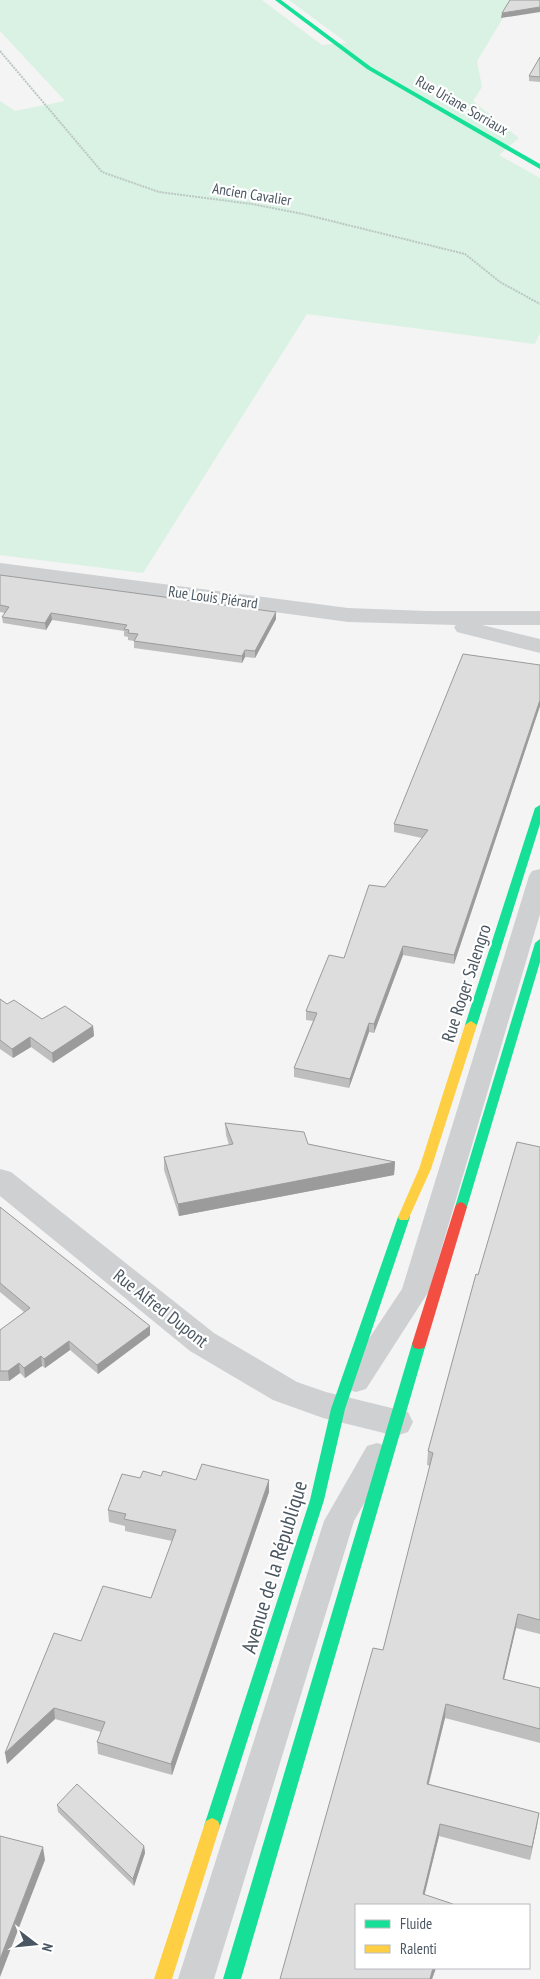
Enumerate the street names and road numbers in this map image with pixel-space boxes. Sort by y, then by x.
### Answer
street label: Rue Uriane Sorriaux [413,71,511,139]
street label: Ancien Cavalier [211,178,294,210]
street label: Rue Louis Piérard [167,581,259,613]
street label: Rue Roger Salengro [436,921,496,1045]
street label: Rue Alfred Dupont [109,1264,213,1352]
street label: Avenue de la République [235,1477,313,1657]

